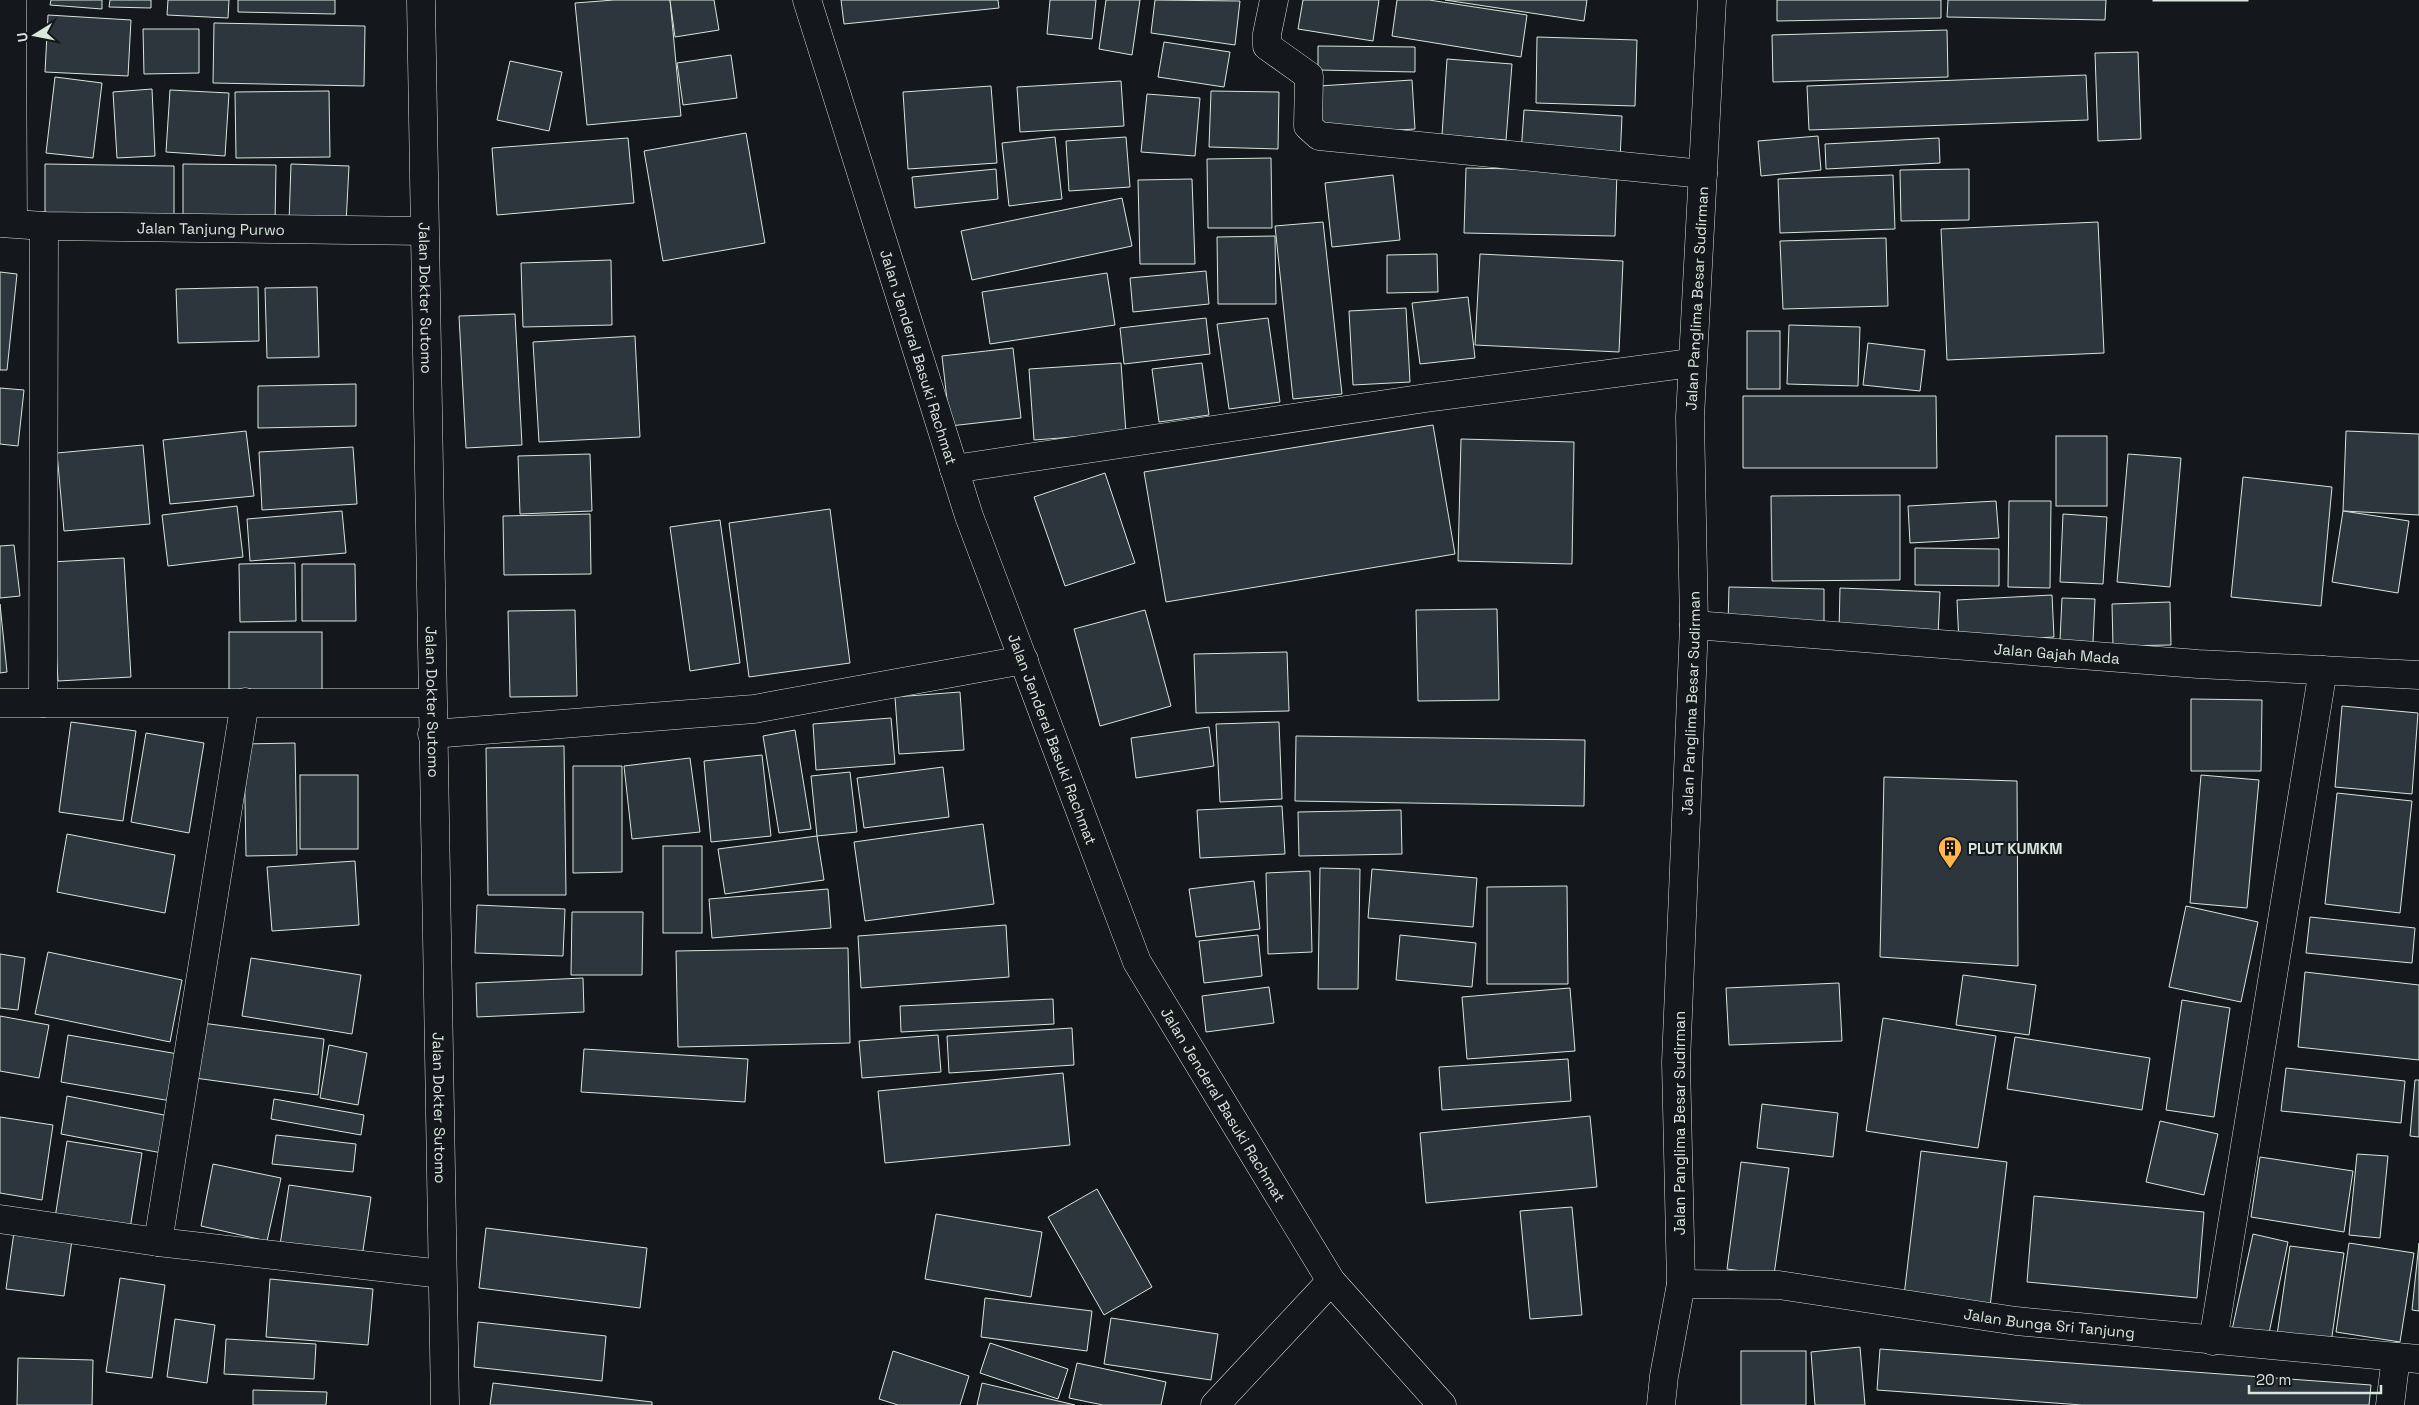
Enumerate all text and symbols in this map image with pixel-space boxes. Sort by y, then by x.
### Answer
north arrow [10,10,60,60]
text: U [13,31,32,43]
street label: Jalan Panglima Besar Sudirman [1681,186,1712,411]
street label: Jalan Tanjung Purwo [137,218,285,239]
street label: Jalan Dokter Sutomo [415,222,437,374]
street label: Jalan Jenderal Basuki Rachmat [876,247,962,467]
street label: Jalan Panglima Besar Sudirman [1677,591,1704,816]
street label: Jalan Dokter Sutomo [422,626,444,778]
street label: Jalan Jenderal Basuki Rachmat [1004,630,1101,847]
street label: Jalan Gajah Mada [1993,639,2121,667]
building icon: PLUT KUMKM [1937,835,1963,869]
place label: PLUT KUMKM [1968,839,2062,858]
street label: Jalan Jenderal Basuki Rachmat [1157,1003,1290,1205]
street label: Jalan Panglima Besar Sudirman [1670,1011,1689,1235]
street label: Jalan Dokter Sutomo [429,1032,451,1184]
street label: Jalan Bunga Sri Tanjung [1962,1304,2136,1342]
scale bar [2249,1362,2382,1394]
text: 20 m [2256,1370,2291,1389]

